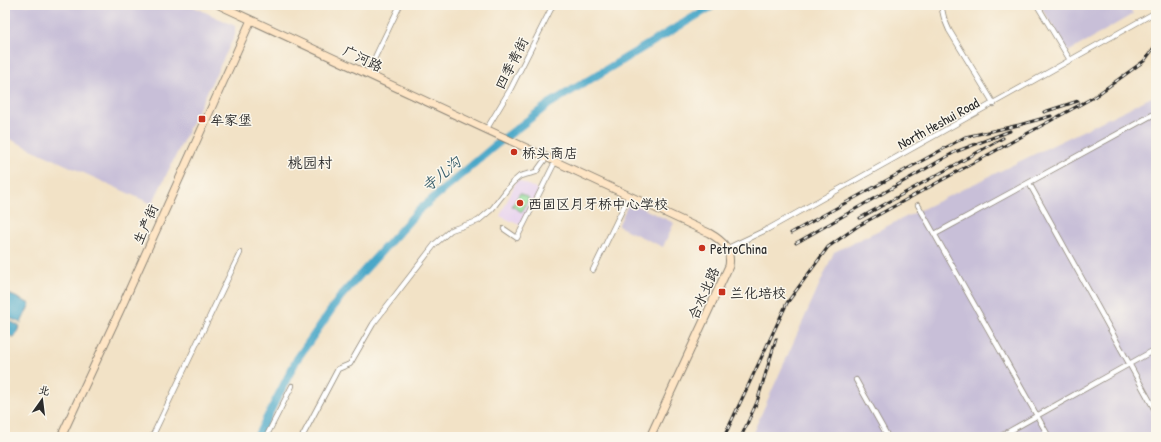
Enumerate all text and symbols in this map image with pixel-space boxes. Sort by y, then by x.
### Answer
street label: 四季青街 [490,34,532,92]
street label: 广河路 [340,41,386,75]
street label: North Heshui Road [894,92,983,153]
place label: 牟家堡 [210,110,252,129]
marker: 牟家堡 [197,114,207,124]
place label: 桥头商店 [522,143,578,162]
marker: 桥头商店 [509,147,519,157]
water label: 寺儿沟 [417,150,467,196]
district label: 桃园村 [287,152,333,173]
place label: 西固区月牙桥中心学校 [528,194,668,213]
marker: 西固区月牙桥中心学校 [515,198,525,208]
street label: 生产街 [128,201,162,247]
place label: PetroChina [710,239,767,258]
marker: PetroChina [697,243,707,253]
street label: 合水北路 [683,264,723,322]
place label: 兰化培校 [730,283,786,302]
marker: 兰化培校 [717,287,727,297]
north arrow [22,380,62,420]
text: 北 [37,382,51,398]

